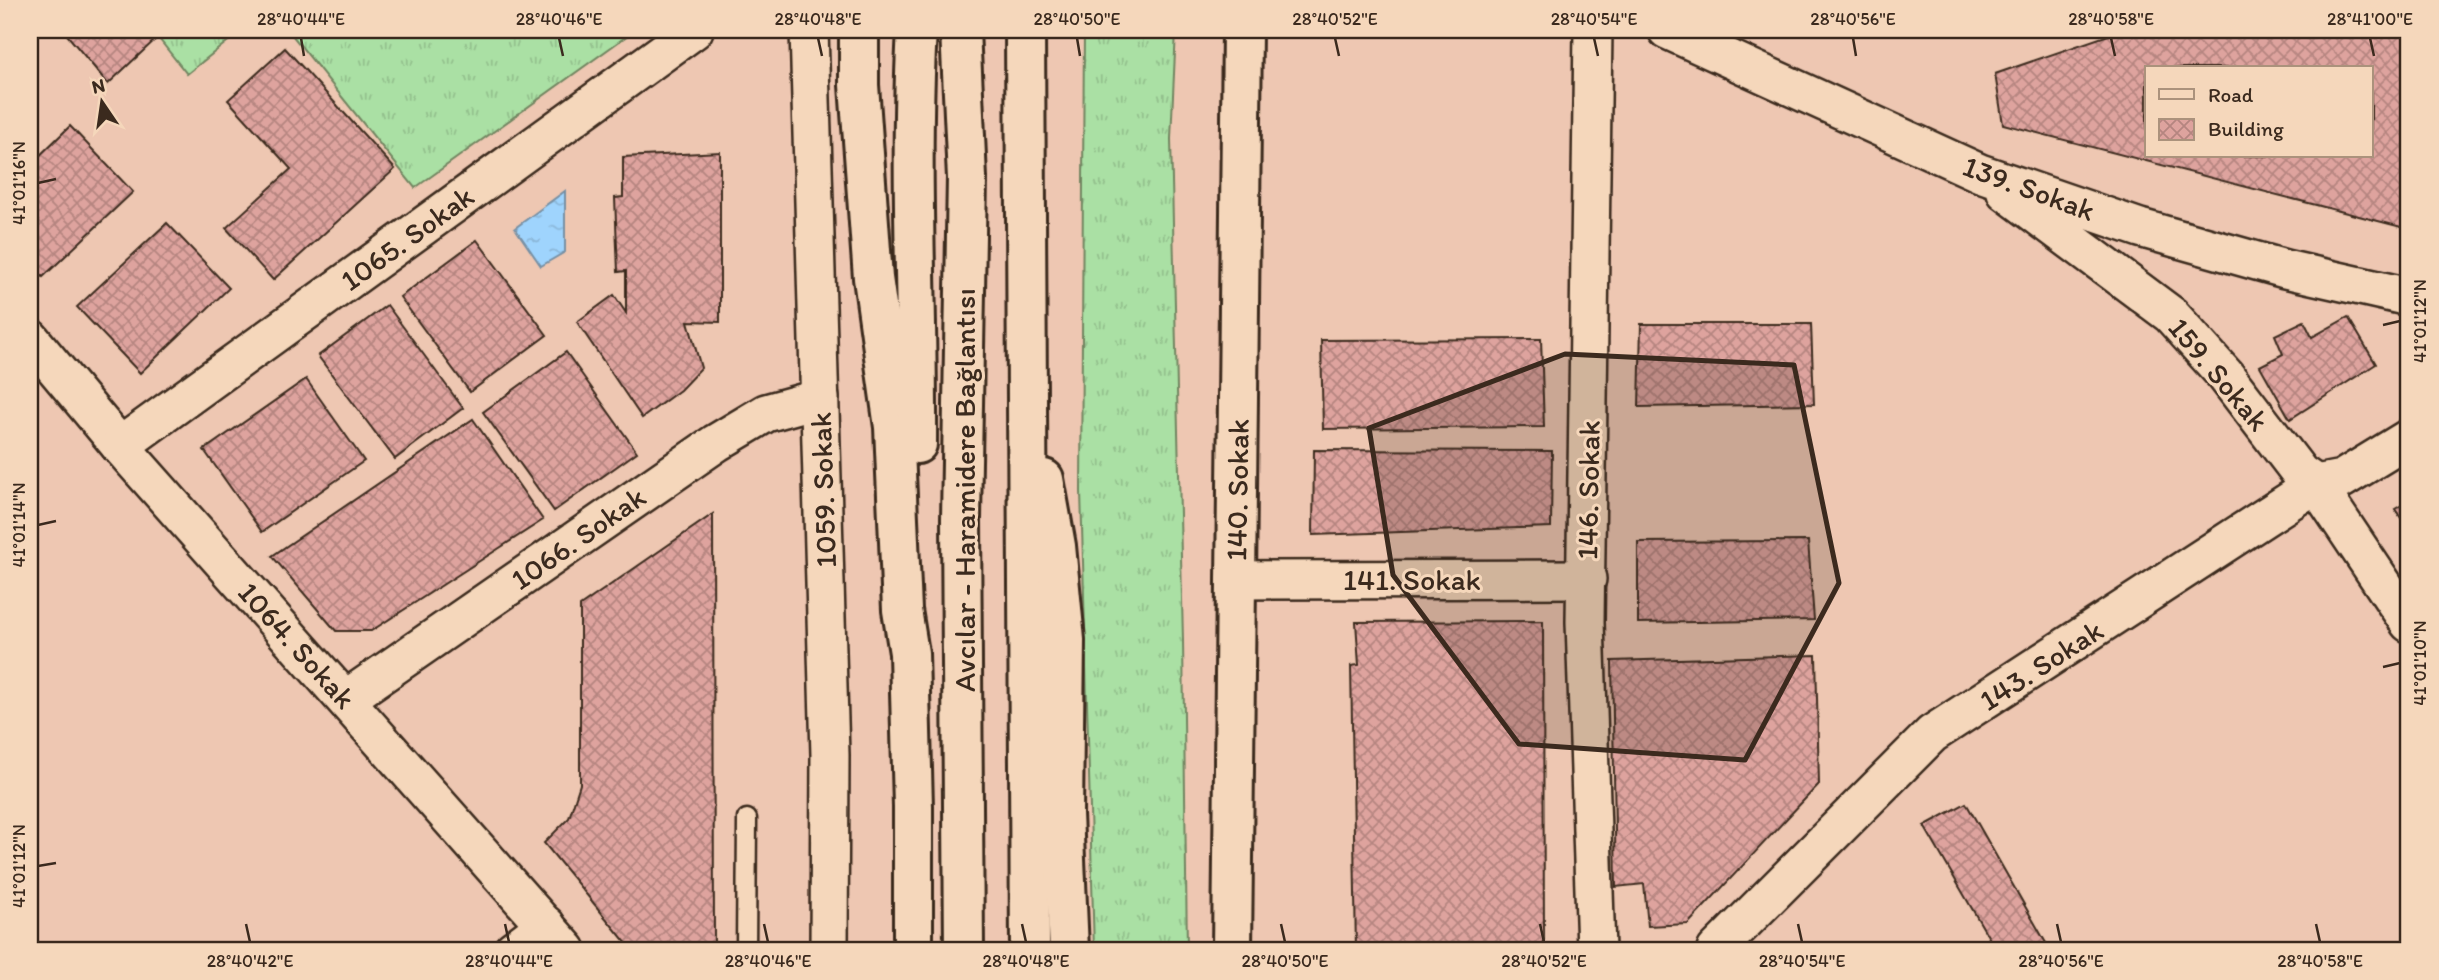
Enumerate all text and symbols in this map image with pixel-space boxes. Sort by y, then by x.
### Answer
text: 28°40'44"E [257,8,345,30]
text: 28°40'46"E [516,8,602,30]
text: 28°40'48"E [774,8,862,30]
text: 28°40'50"E [1034,8,1121,30]
text: 28°40'52"E [1292,8,1378,30]
text: 28°40'54"E [1551,8,1637,30]
text: 28°40'56"E [1810,8,1896,30]
text: 28°40'58"E [2068,8,2154,30]
text: 28°41'00"E [2327,8,2413,30]
north arrow [66,66,136,136]
legend [2145,66,2372,158]
text: N [89,73,107,99]
text: Road [2208,82,2254,107]
text: Building [2208,116,2284,141]
text: 41°01'16"N [8,141,30,225]
street label: 139. Sokak [1958,147,2100,229]
street label: 1065. Sokak [333,177,481,299]
text: 41°01'12"N [2409,279,2431,363]
street label: Avcılar - Haramidere Bağlantısı [946,288,983,692]
street label: 159. Sokak [2161,310,2277,438]
street label: 1059. Sokak [802,412,844,568]
street label: 140. Sokak [1217,419,1257,561]
street label: 146. Sokak [1568,420,1608,560]
street label: 1066. Sokak [503,478,653,598]
text: 41°01'14"N [8,482,30,568]
street label: 141. Sokak [1343,561,1481,598]
street label: 1064. Sokak [230,574,364,716]
street label: 143. Sokak [1972,611,2110,719]
text: 41°01'10"N [2409,620,2431,706]
text: 41°01'12"N [8,824,30,908]
text: 28°40'42"E [207,950,293,972]
text: 28°40'44"E [465,950,553,972]
text: 28°40'46"E [725,950,811,972]
text: 28°40'48"E [982,950,1070,972]
text: 28°40'50"E [1242,950,1329,972]
text: 28°40'52"E [1501,950,1587,972]
text: 28°40'54"E [1759,950,1845,972]
text: 28°40'56"E [2018,950,2104,972]
text: 28°40'58"E [2277,950,2363,972]

